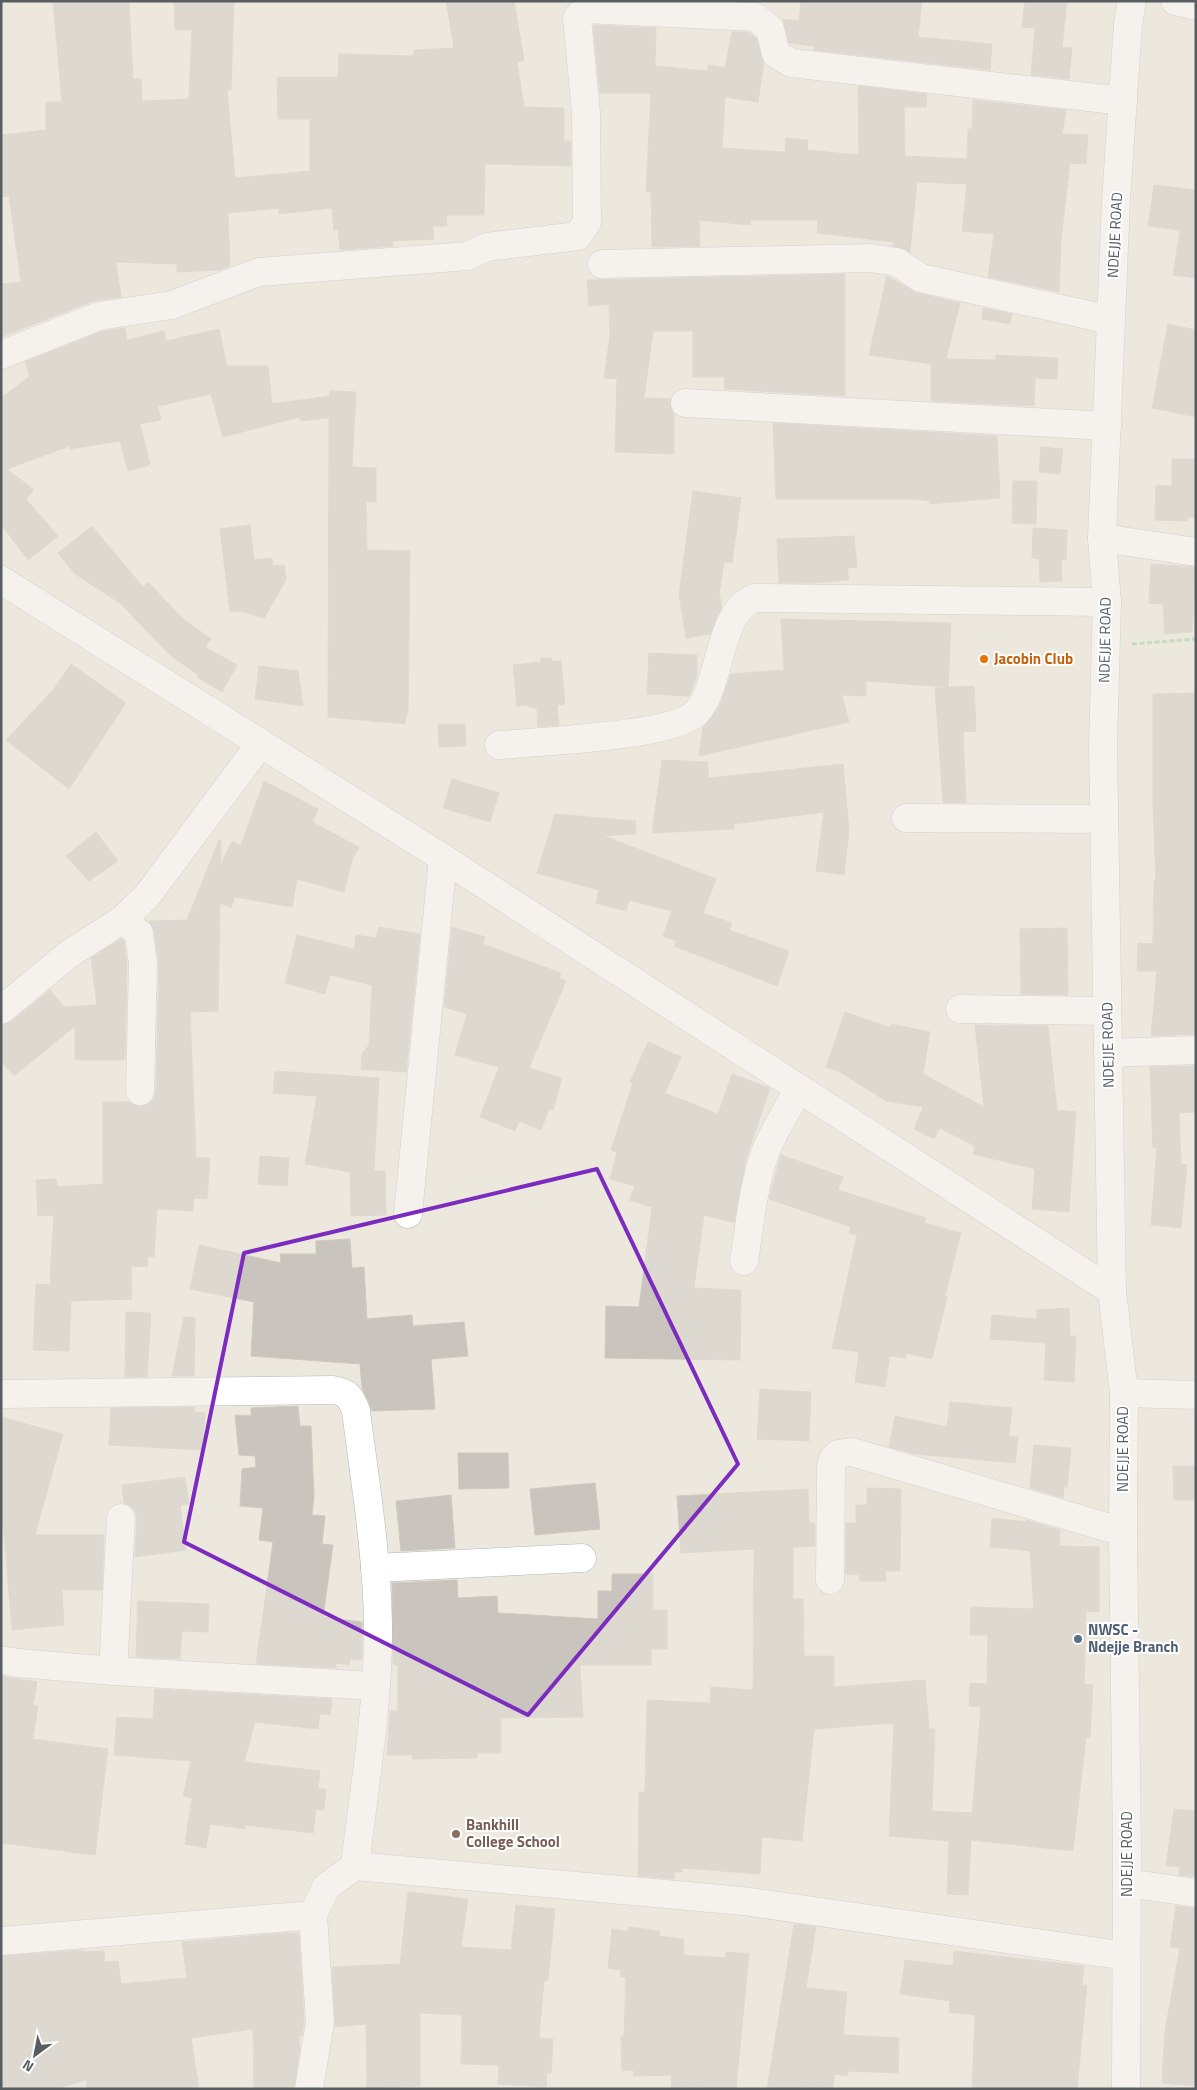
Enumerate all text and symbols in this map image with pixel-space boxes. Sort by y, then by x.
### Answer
street label: NDEJJE ROAD [1101,191,1128,278]
street label: NDEJJE ROAD [1092,597,1117,683]
place label: Jacobin Club [994,647,1073,670]
marker: Jacobin Club [978,653,990,665]
street label: NDEJJE ROAD [1095,1002,1120,1088]
street label: NDEJJE ROAD [1111,1406,1134,1492]
place label: NWSC - Ndejje Branch [1088,1618,1179,1658]
marker: NWSC - Ndejje Branch [1072,1633,1084,1645]
street label: NDEJJE ROAD [1115,1811,1138,1897]
place label: Bankhill College School [466,1813,560,1853]
marker: Bankhill College School [450,1828,462,1840]
north arrow [10,2030,60,2080]
text: N [18,2055,38,2078]

